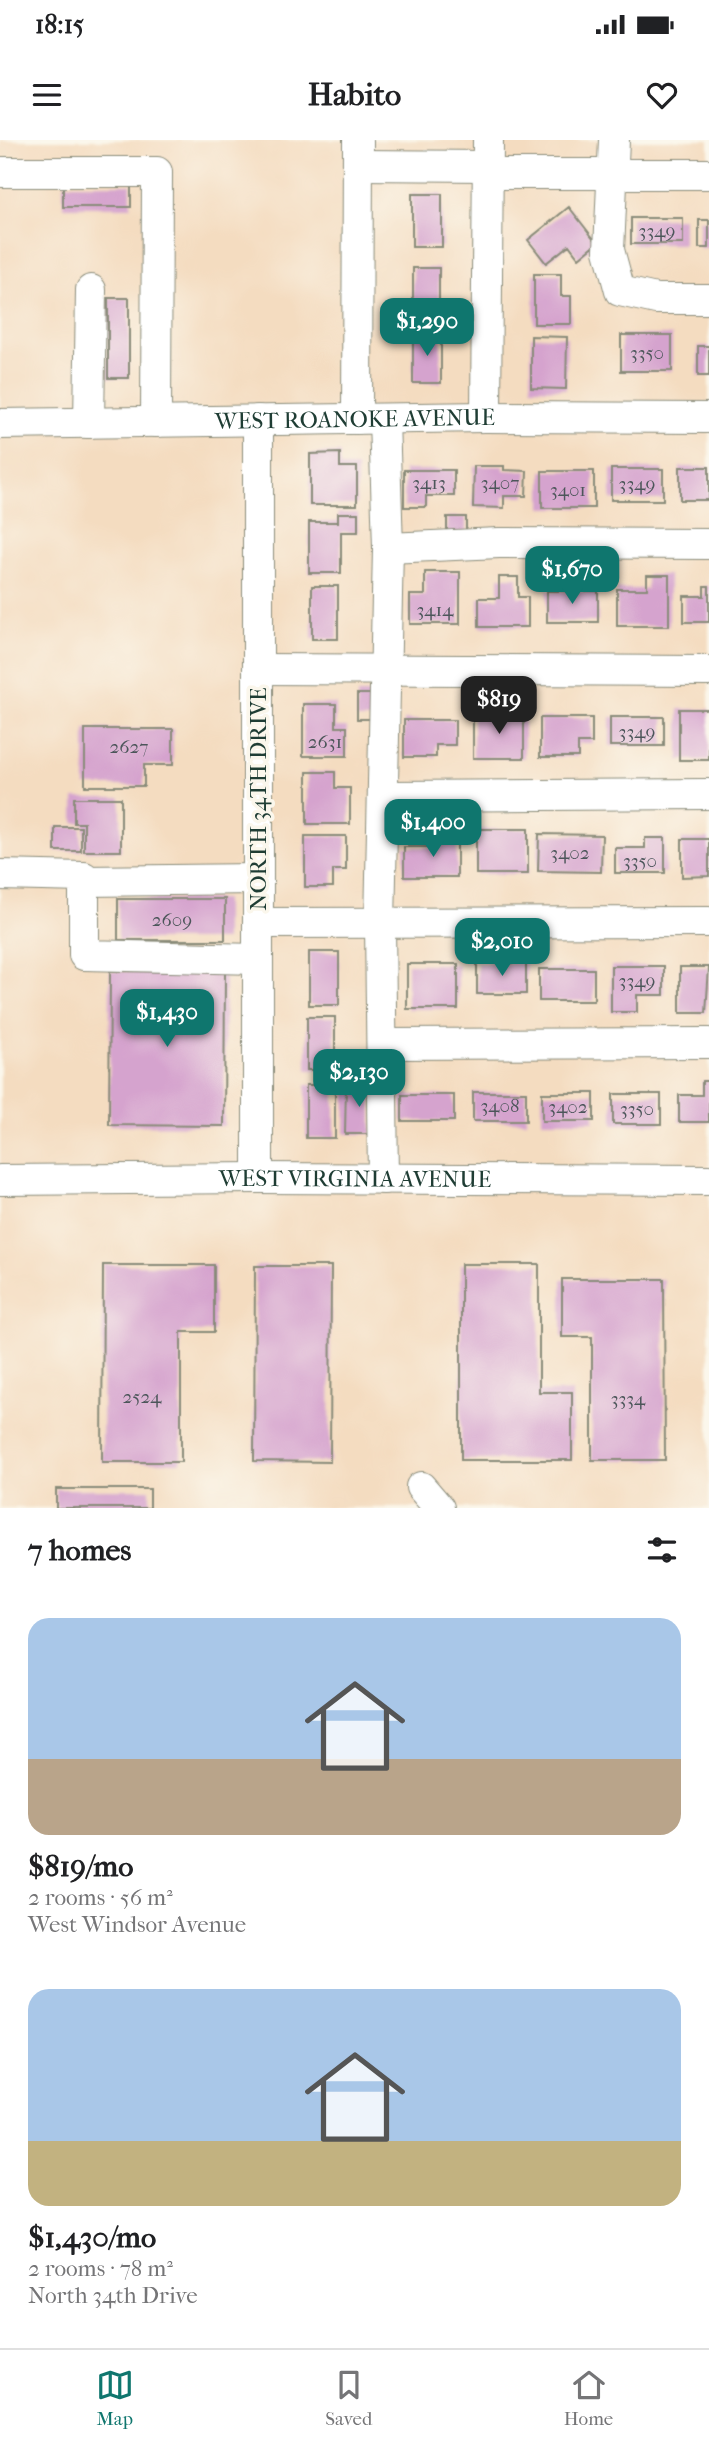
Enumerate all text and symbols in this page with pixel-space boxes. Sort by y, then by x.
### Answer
text: 18:15 [35,9,84,40]
icon: menu [28,76,66,114]
text: Habito [308,76,401,113]
icon: heart [643,76,681,114]
house number: 3349 [639,220,675,242]
pin: $1,290 [370,298,484,358]
text: $1,290 [396,307,458,334]
house number: 3350 [630,342,664,364]
street label: WEST ROANOKE AVENUE [214,403,495,434]
house number: 3413 [412,472,446,494]
house number: 3407 [481,472,519,494]
house number: 3349 [619,473,655,495]
house number: 3401 [550,479,586,501]
pin: $1,670 [515,546,629,606]
text: $1,670 [541,555,603,582]
house number: 3414 [416,599,454,621]
pin: $819 [458,676,540,736]
text: $819 [477,685,521,712]
street label: NORTH 34TH DRIVE [245,687,272,911]
house number: 3349 [619,721,655,743]
house number: 2631 [308,731,342,753]
house number: 2627 [110,736,149,758]
pin: $1,400 [376,800,490,859]
text: $1,400 [400,808,466,835]
house number: 3402 [550,842,590,864]
house number: 3350 [623,850,657,872]
house number: 2609 [152,909,192,931]
pin: $2,010 [445,918,559,978]
text: $2,010 [471,927,533,954]
house number: 3349 [619,970,655,992]
pin: $1,430 [110,990,224,1049]
text: $1,430 [136,998,198,1025]
pin: $2,130 [302,1049,416,1109]
text: $2,130 [329,1058,389,1085]
house number: 3408 [480,1095,520,1117]
house number: 3402 [548,1096,588,1118]
house number: 3350 [620,1098,654,1120]
street label: WEST VIRGINIA AVENUE [218,1164,491,1193]
house number: 2524 [123,1386,162,1408]
house number: 3334 [611,1388,646,1410]
icon: filters [643,1531,681,1569]
text: 7 homes [28,1533,131,1568]
icon: home [292,1663,418,1789]
text: $819/mo [28,1849,133,1884]
text: 2 rooms · 56 m² [28,1884,173,1911]
text: West Windsor Avenue [28,1911,246,1938]
icon: home [292,2034,418,2160]
text: $1,430/mo [28,2220,156,2255]
text: 2 rooms · 78 m² [28,2255,173,2282]
text: North 34th Drive [28,2282,198,2309]
tab: Map [96,2366,134,2430]
tab: Saved [325,2366,372,2430]
tab: Home [564,2366,613,2430]

